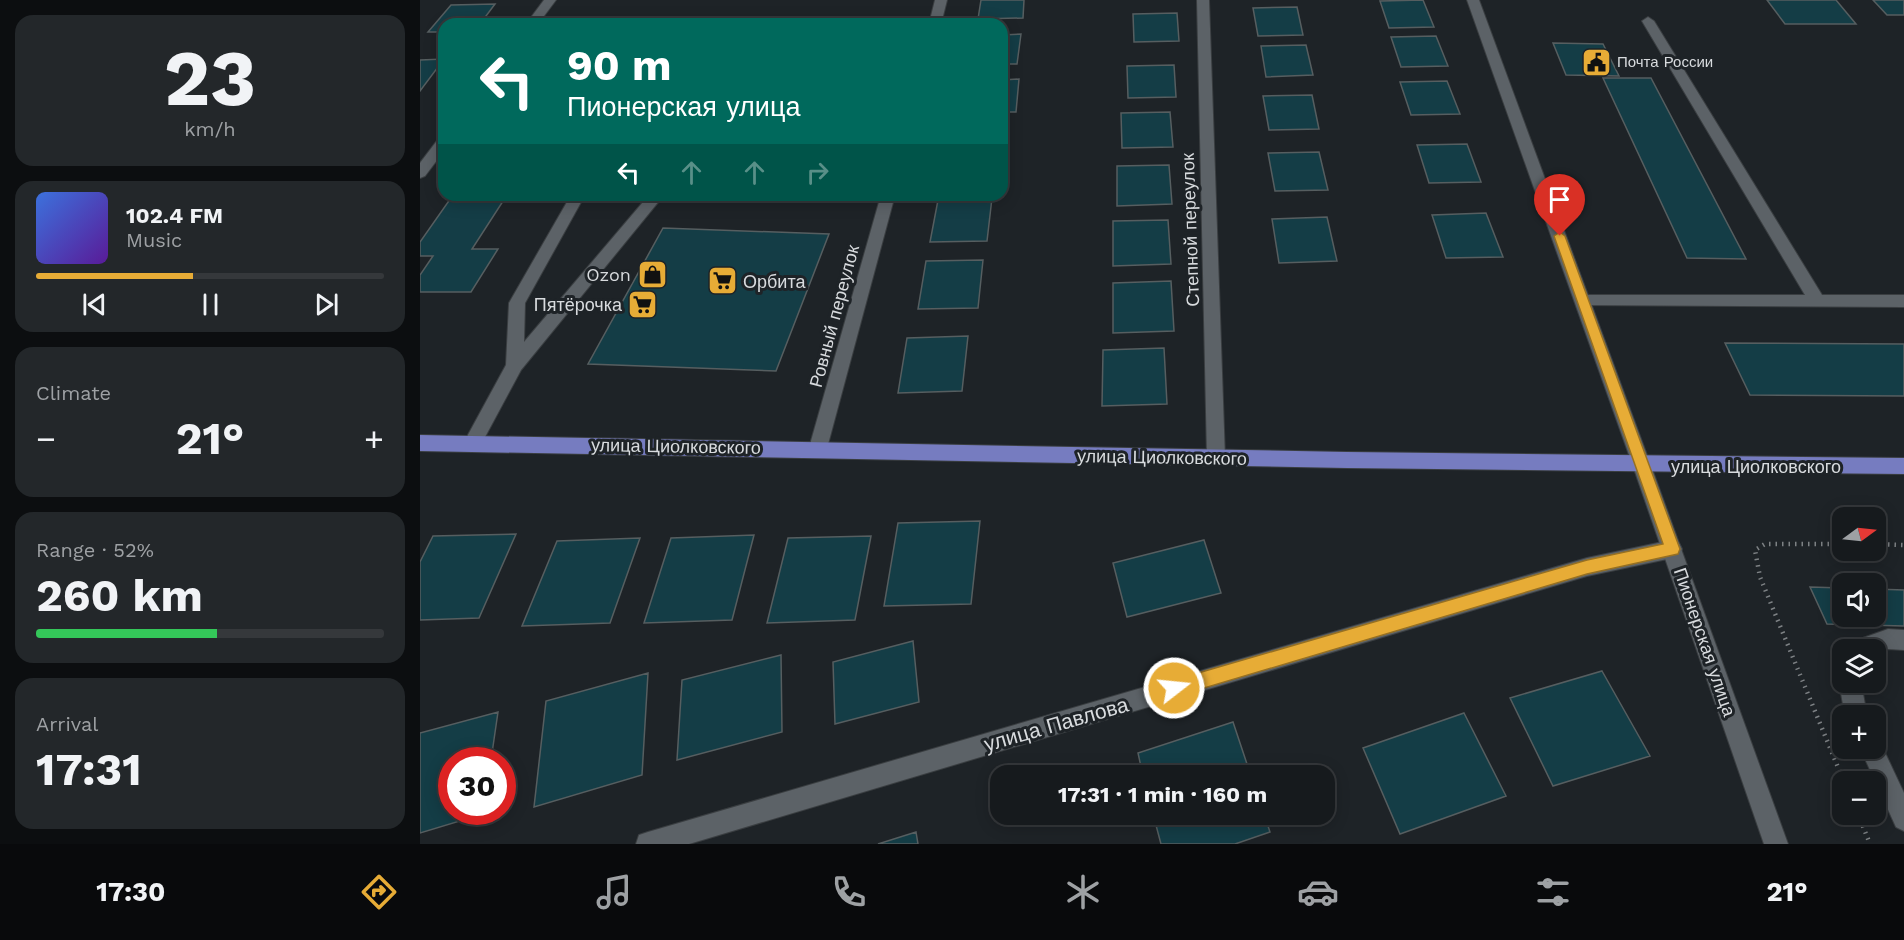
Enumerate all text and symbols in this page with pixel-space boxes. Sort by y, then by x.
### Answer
text: 23 [164,32,256,124]
text: 90 m [567,41,671,90]
icon: left [468,42,546,120]
public building icon: Почта России [1580,46,1612,78]
place label: Почта России [1617,53,1713,71]
text: Пионерская улица [567,91,800,123]
text: km/h [184,117,236,141]
street label: Степной переулок [1177,153,1203,307]
icon: left [612,156,645,189]
icon: ahead [675,156,708,189]
icon: ahead [738,156,771,189]
icon: right [801,156,834,189]
pin [1534,174,1585,236]
icon: arrive [1543,183,1576,216]
text: 102.4 FM [126,203,223,228]
text: Music [126,228,182,252]
street label: Ровный переулок [805,242,863,390]
shop icon: Ozon [636,258,668,290]
place label: Ozon [586,264,631,285]
supermarket icon: Орбита [706,265,738,297]
place label: Орбита [743,271,806,292]
icon: previous [78,288,111,321]
icon: pause [194,288,227,321]
icon: next [310,288,343,321]
supermarket icon: Пятёрочка [627,288,659,320]
place label: Пятёрочка [534,294,623,315]
text: Climate [36,381,111,405]
text: 21° [176,412,244,465]
text: − [36,419,56,458]
text: + [364,419,384,458]
street label: улица Циолковского [591,434,761,458]
street label: улица Циолковского [1077,445,1247,469]
street label: улица Циолковского [1671,456,1841,477]
north arrow [1832,507,1886,561]
map controls [1832,507,1886,825]
text: Range · 52% [36,538,154,562]
street label: Пионерская улица [1670,565,1741,720]
text: 260 km [36,569,203,622]
button: sound [1832,573,1886,627]
button: layers [1832,639,1886,693]
position arrow [1142,656,1206,720]
street label: улица Павлова [981,691,1131,757]
button: + [1832,705,1886,759]
text: Arrival [36,712,98,736]
text: 17:31 [36,743,142,796]
speed limit sign: 30 [438,747,516,825]
button: − [1832,771,1886,825]
text: 17:31 · 1 min · 160 m [1058,782,1267,807]
icon: directions [358,871,400,913]
icon: music [593,871,635,913]
icon: phone [828,871,870,913]
icon: climate [1062,871,1104,913]
icon: car [1297,871,1339,913]
icon: filters [1532,871,1574,913]
text: 17:30 [96,876,165,908]
text: 21° [1767,876,1808,908]

